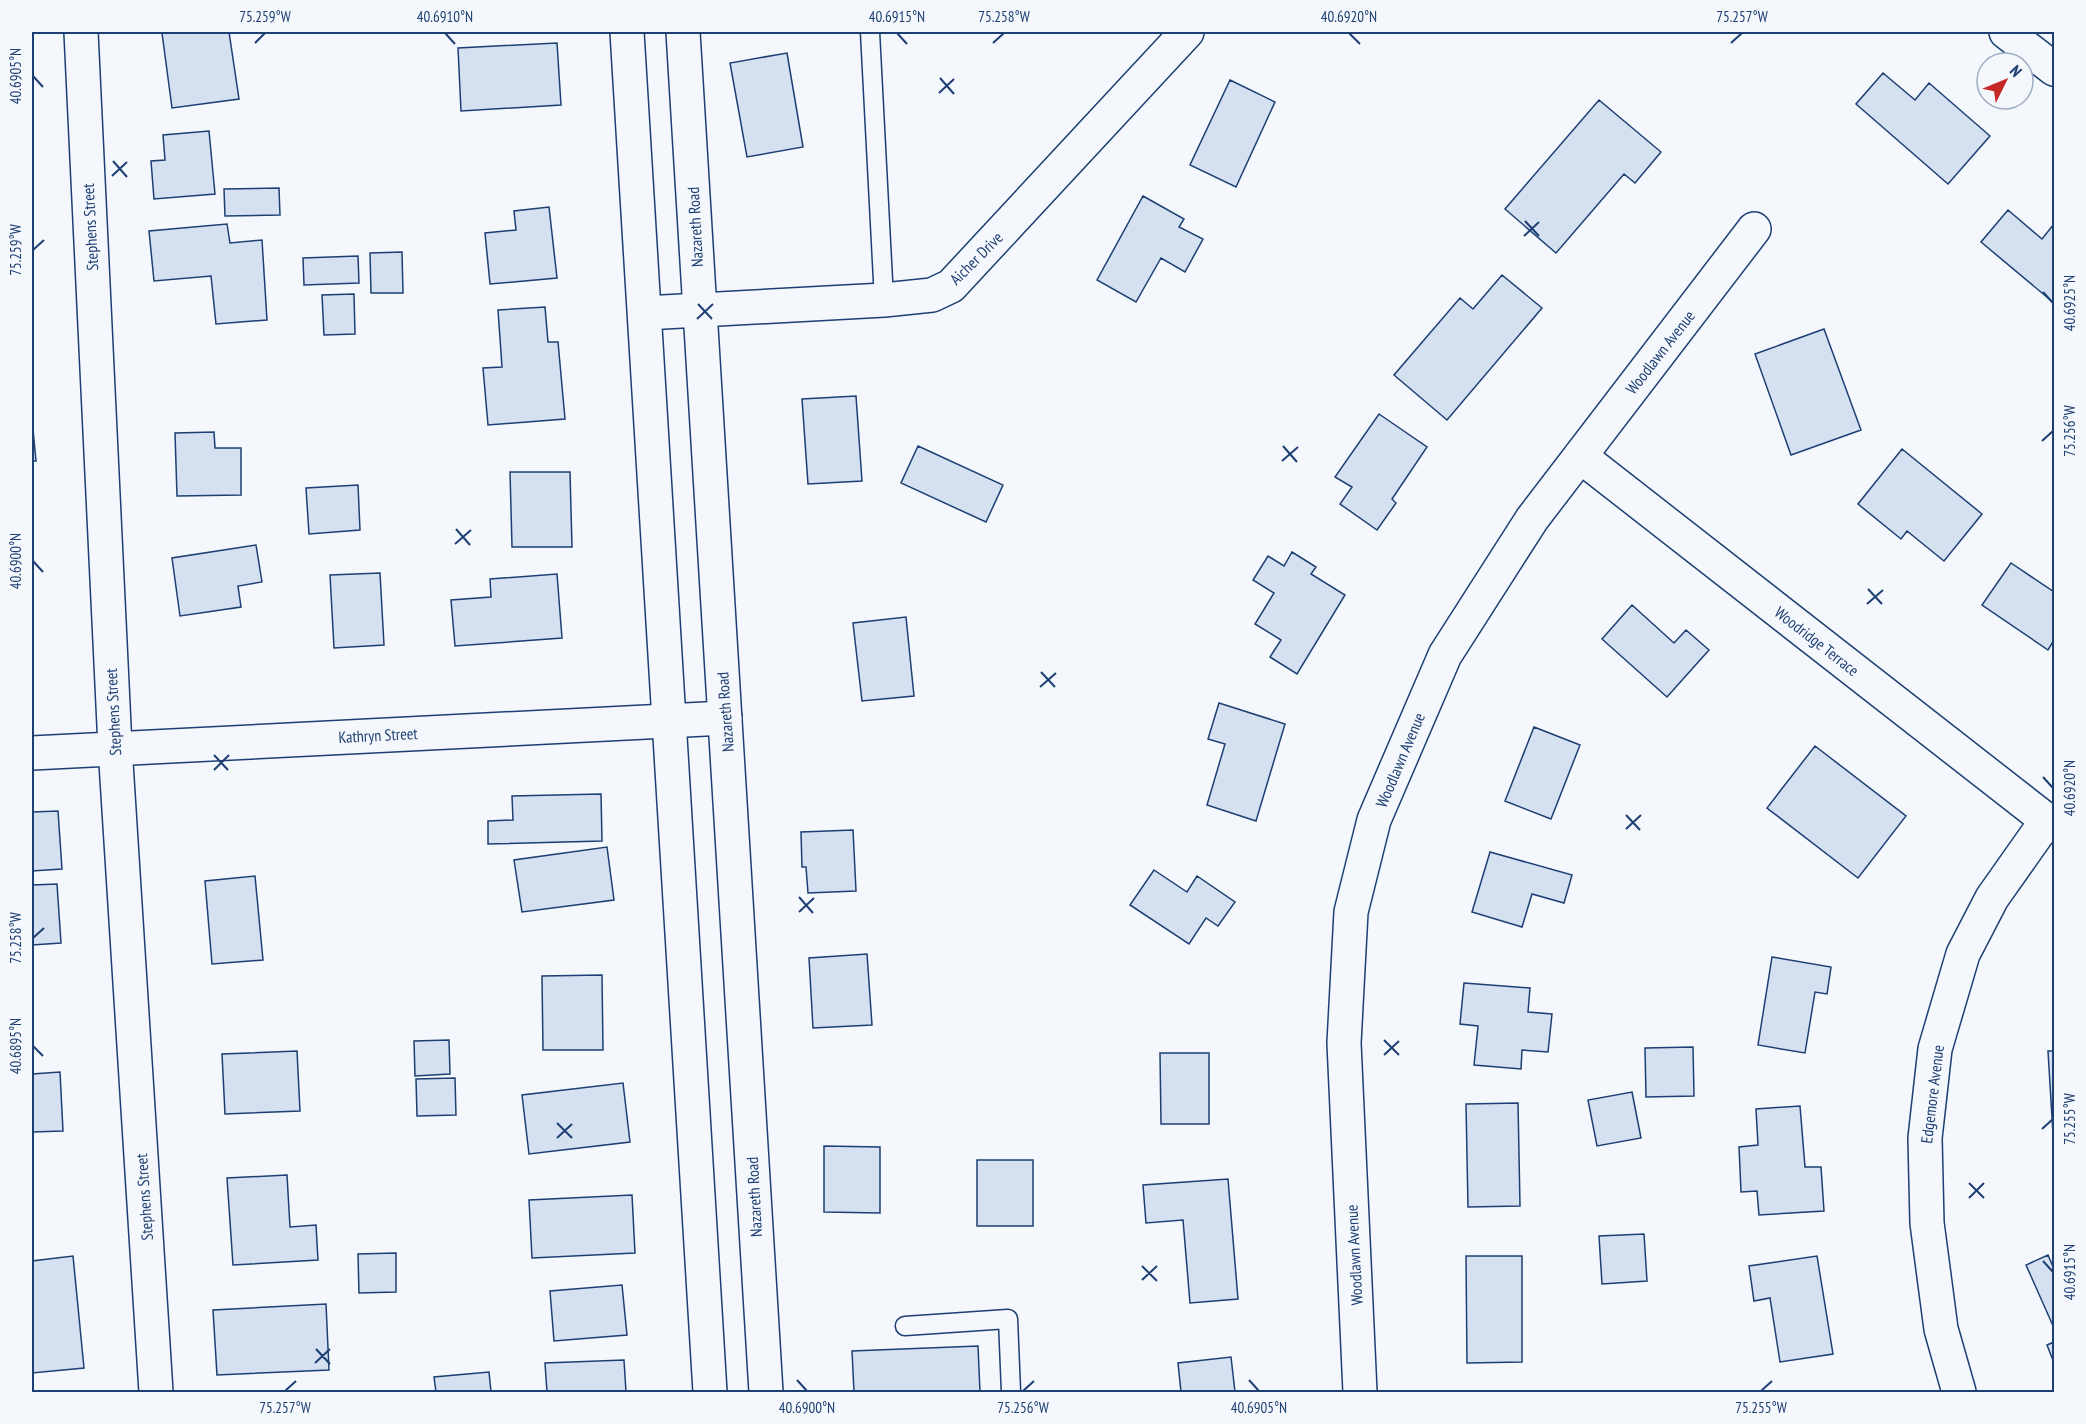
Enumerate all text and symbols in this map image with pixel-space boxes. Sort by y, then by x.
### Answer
text: 75.259°W [239,7,291,26]
text: 40.6910°N [417,7,473,26]
text: 40.6915°N [869,7,925,26]
text: 75.258°W [978,7,1030,26]
text: 40.6920°N [1321,7,1377,26]
text: 75.257°W [1716,7,1768,26]
text: 40.6905°N [6,48,25,104]
north arrow [1975,51,2035,111]
text: N [2006,61,2026,81]
street label: Stephens Street [78,182,102,271]
street label: Nazareth Road [683,186,707,268]
text: 75.259°W [6,224,25,276]
street label: Aicher Drive [945,227,1007,289]
text: 40.6925°N [2060,275,2079,331]
street label: Woodlawn Avenue [1621,306,1699,398]
text: 75.256°W [2060,405,2079,457]
text: 40.6900°N [6,533,25,589]
street label: Woodridge Terrace [1771,602,1863,680]
street label: Stephens Street [101,667,125,756]
street label: Nazareth Road [712,671,738,753]
street label: Woodlawn Avenue [1371,710,1429,810]
street label: Kathryn Street [338,723,419,747]
text: 40.6920°N [2060,760,2079,816]
text: 75.258°W [6,912,25,964]
text: 40.6895°N [6,1018,25,1074]
street label: Edgemore Avenue [1916,1044,1948,1144]
text: 75.255°W [2060,1093,2079,1145]
street label: Stephens Street [131,1152,157,1241]
street label: Nazareth Road [742,1156,766,1238]
street label: Woodlawn Avenue [1341,1204,1367,1306]
text: 40.6915°N [2060,1244,2079,1300]
text: 75.257°W [259,1398,311,1417]
text: 40.6900°N [779,1398,835,1417]
text: 75.256°W [997,1398,1049,1417]
text: 40.6905°N [1231,1398,1287,1417]
text: 75.255°W [1735,1398,1787,1417]

